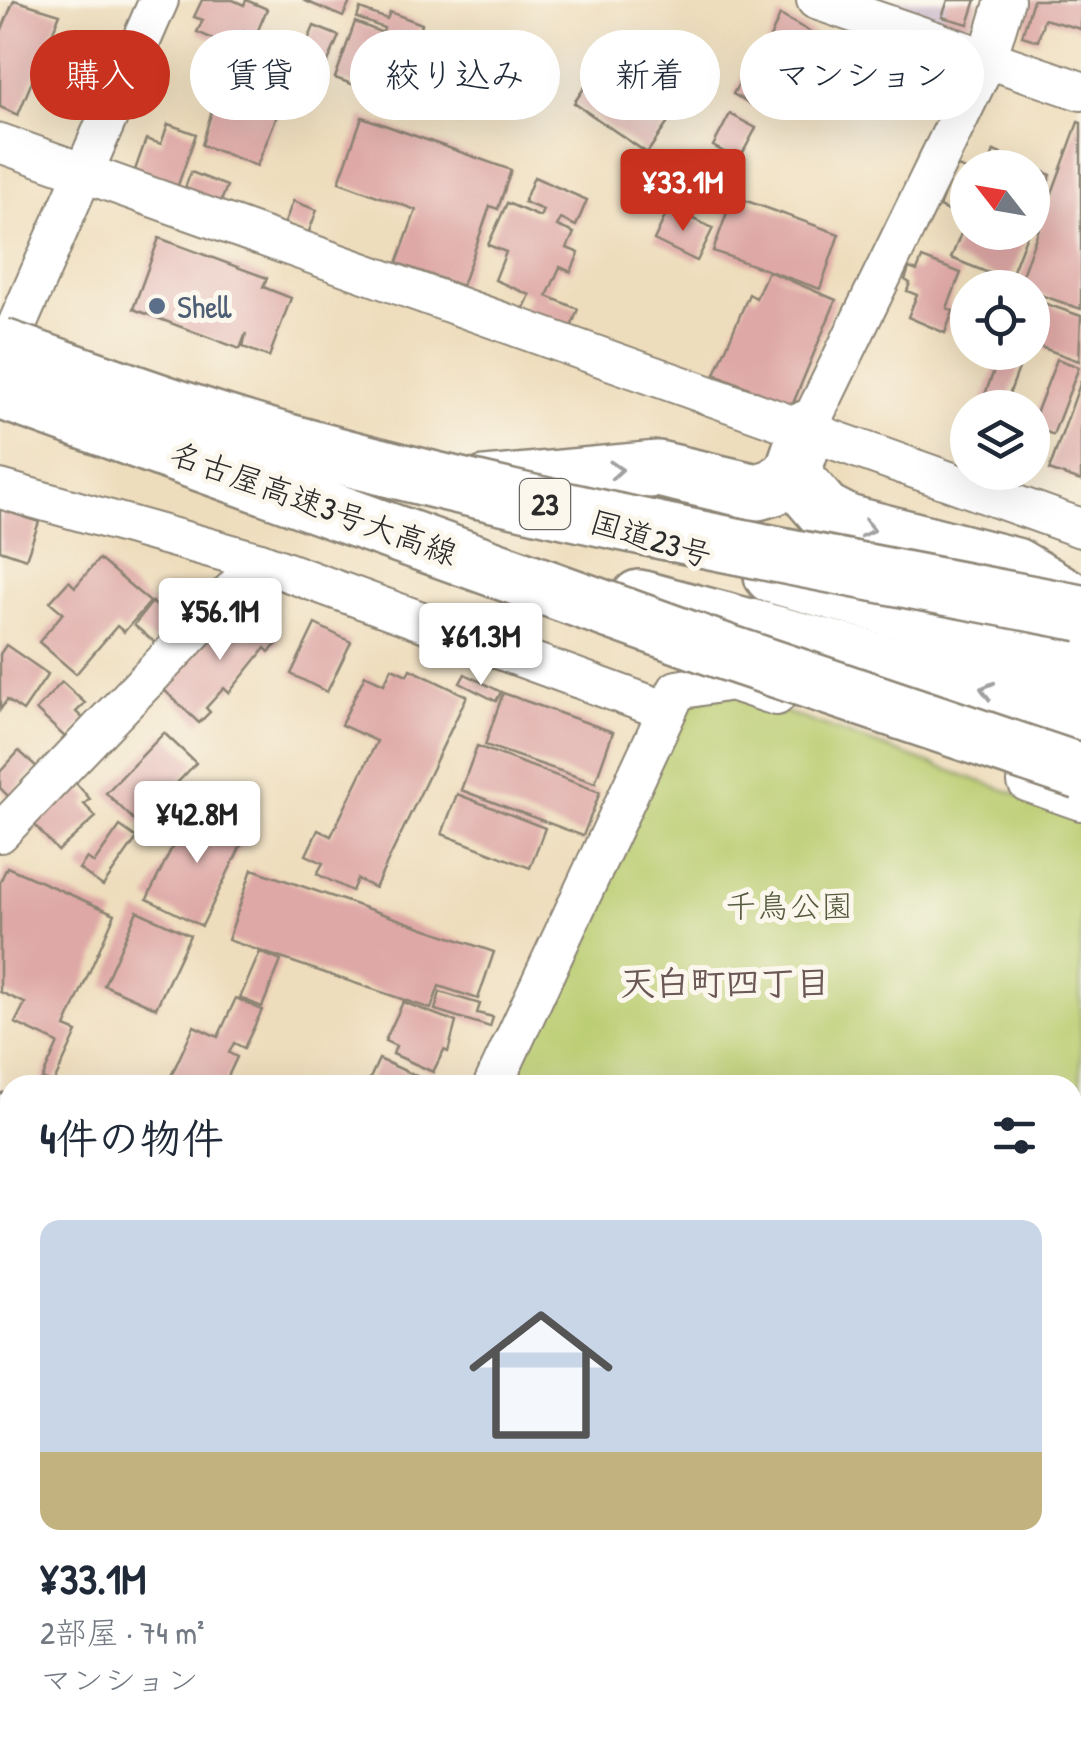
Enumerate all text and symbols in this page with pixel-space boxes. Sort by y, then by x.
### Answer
chip: 購入 [30,30,170,120]
chip: 賃貸 [190,30,330,120]
chip: 絞り込み [350,30,560,120]
chip: 新着 [580,30,720,120]
chip: マンション [740,30,984,120]
pin: ¥33.1M [602,149,764,234]
north arrow [950,150,1050,250]
map controls [950,150,1050,490]
text: ¥33.1M [642,160,724,203]
button: locate [950,270,1050,370]
place label: Shell [177,285,232,328]
marker: Shell [146,295,168,317]
button: layers [950,390,1050,490]
street label: 名古屋高速3号大高線 [165,431,463,575]
one-way arrow [609,460,625,482]
road number: 23 [520,479,570,529]
street label: 国道23号 [585,499,717,577]
one-way arrow [859,517,876,538]
pin: ¥56.1M [139,578,301,663]
text: ¥56.1M [181,589,259,632]
pin: ¥61.3M [400,603,562,688]
text: ¥61.3M [441,614,521,657]
one-way arrow [979,680,996,701]
pin: ¥42.8M [116,781,278,866]
text: ¥42.8M [156,792,238,835]
park label: 千鳥公園 [725,884,853,927]
district label: 天白町四丁目 [620,959,830,1006]
icon: filters [987,1108,1042,1163]
text: 4件の物件 [40,1109,224,1166]
icon: home [451,1285,631,1465]
text: ¥33.1M [40,1550,146,1607]
text: 2部屋 · 74 m² [40,1611,204,1654]
text: マンション [40,1658,199,1701]

